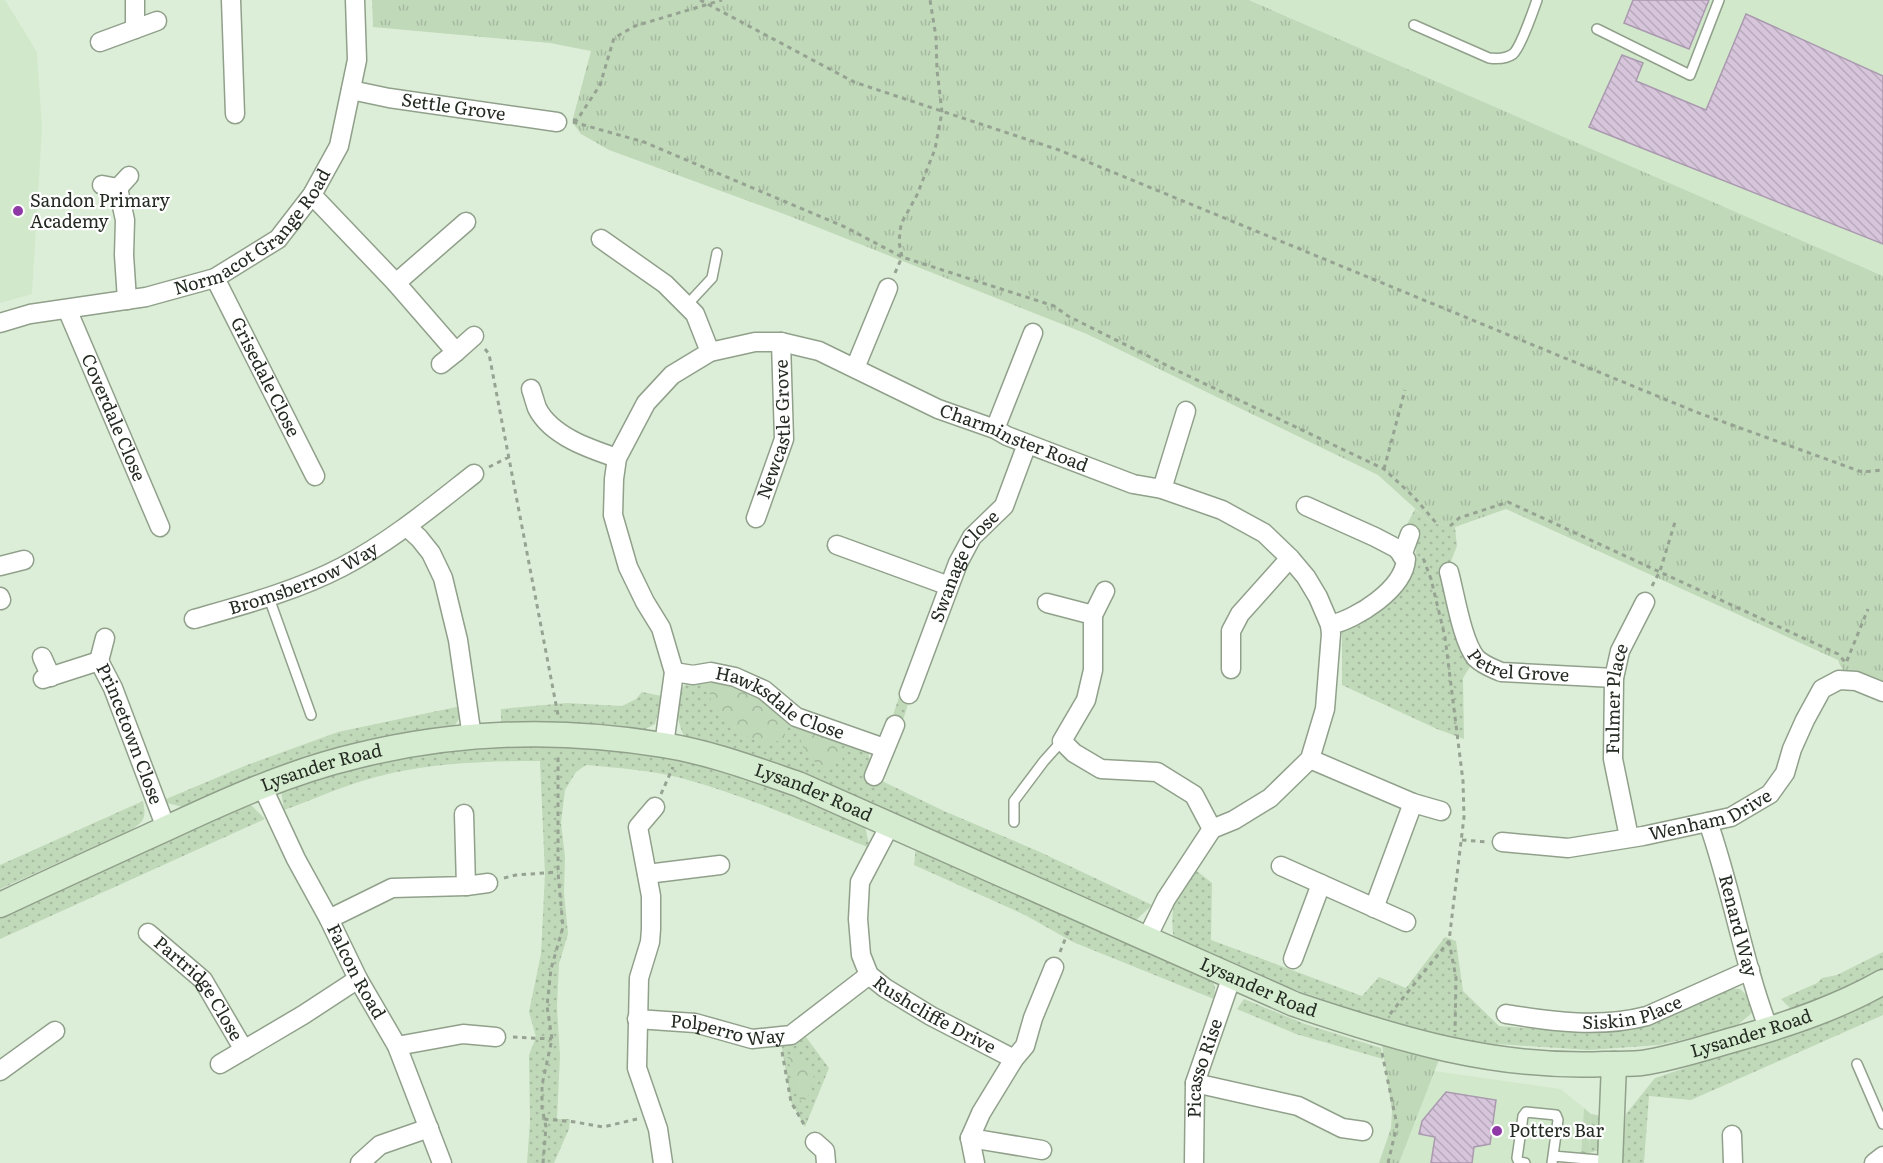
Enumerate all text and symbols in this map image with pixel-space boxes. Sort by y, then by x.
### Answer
street label: Settle Grove [400,85,508,127]
street label: Normacot Grange Road [170,163,336,301]
place label: Sandon Primary Academy [30,186,170,234]
marker: Sandon Primary Academy [11,204,25,218]
street label: Grisedale Close [225,312,308,441]
street label: Coverdale Close [76,349,154,485]
street label: Newcastle Grove [749,359,796,503]
street label: Charminster Road [936,396,1093,478]
street label: Swanage Close [922,503,1004,626]
street label: Bromsberrow Way [225,534,384,620]
street label: Fulmer Place [1598,638,1634,755]
street label: Petrel Grove [1461,643,1570,688]
street label: Princetown Close [90,658,171,808]
street label: Hawksdale Close [713,658,848,745]
street label: Lysander Road [256,735,384,798]
street label: Lysander Road [751,755,877,828]
street label: Wenham Drive [1646,781,1776,846]
street label: Renard Way [1713,871,1766,980]
street label: Falcon Road [321,919,393,1024]
street label: Partridge Close [149,929,251,1045]
street label: Lysander Road [1196,949,1321,1023]
street label: Rushcliffe Drive [868,968,1001,1059]
street label: Siskin Place [1582,987,1686,1035]
street label: Lysander Road [1687,1001,1815,1064]
street label: Polperro Way [670,1006,787,1051]
street label: Picasso Rise [1180,1015,1228,1118]
place label: Potters Bar [1509,1116,1604,1143]
marker: Potters Bar [1490,1124,1504,1138]

